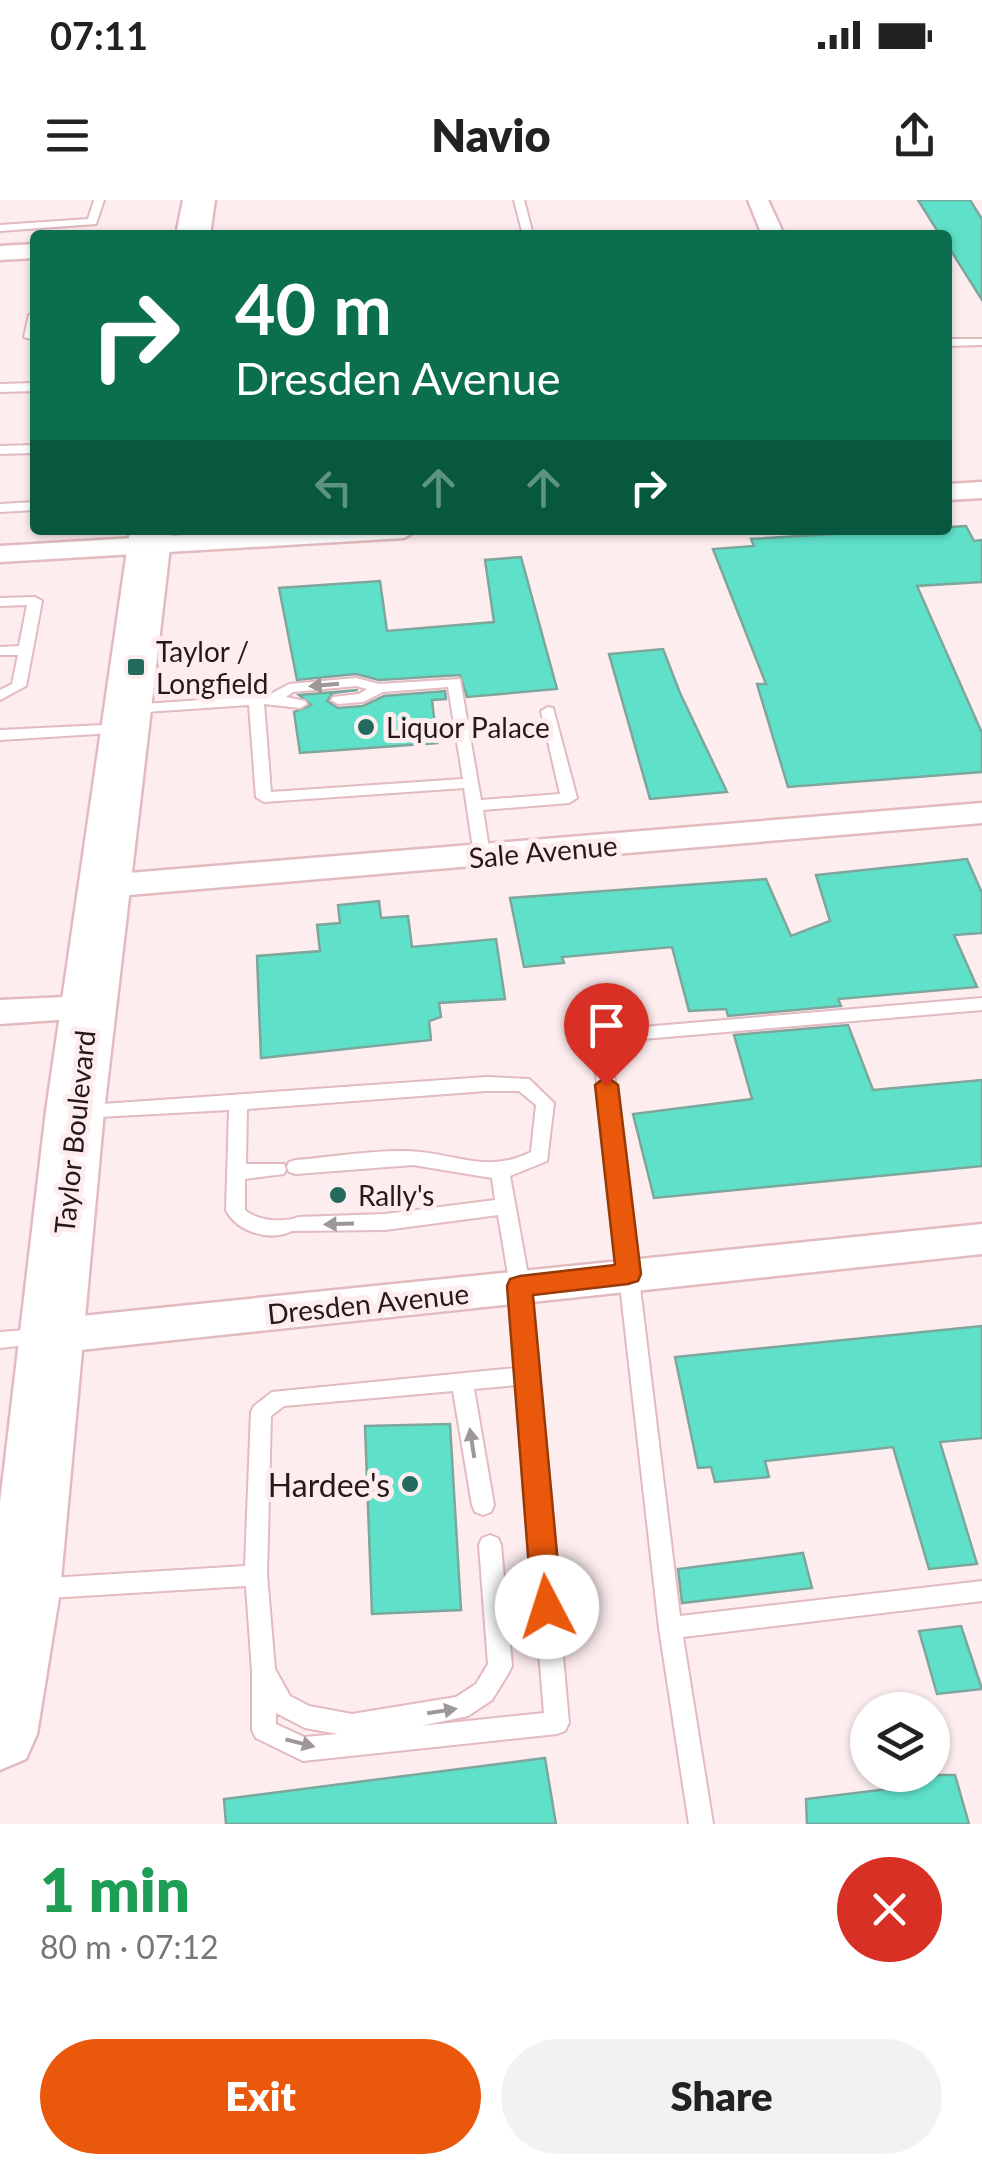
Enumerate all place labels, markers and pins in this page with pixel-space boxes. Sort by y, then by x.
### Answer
place label: Taylor / Longfield [156,634,269,700]
marker: Taylor / Longfield [125,656,147,678]
place label: Liquor Palace [386,710,550,744]
marker: Liquor Palace [355,716,377,738]
pin [564,983,649,1086]
place label: Rally's [358,1178,435,1212]
marker: Rally's [327,1184,349,1206]
place label: Hardee's [268,1465,390,1504]
marker: Hardee's [399,1473,421,1495]

